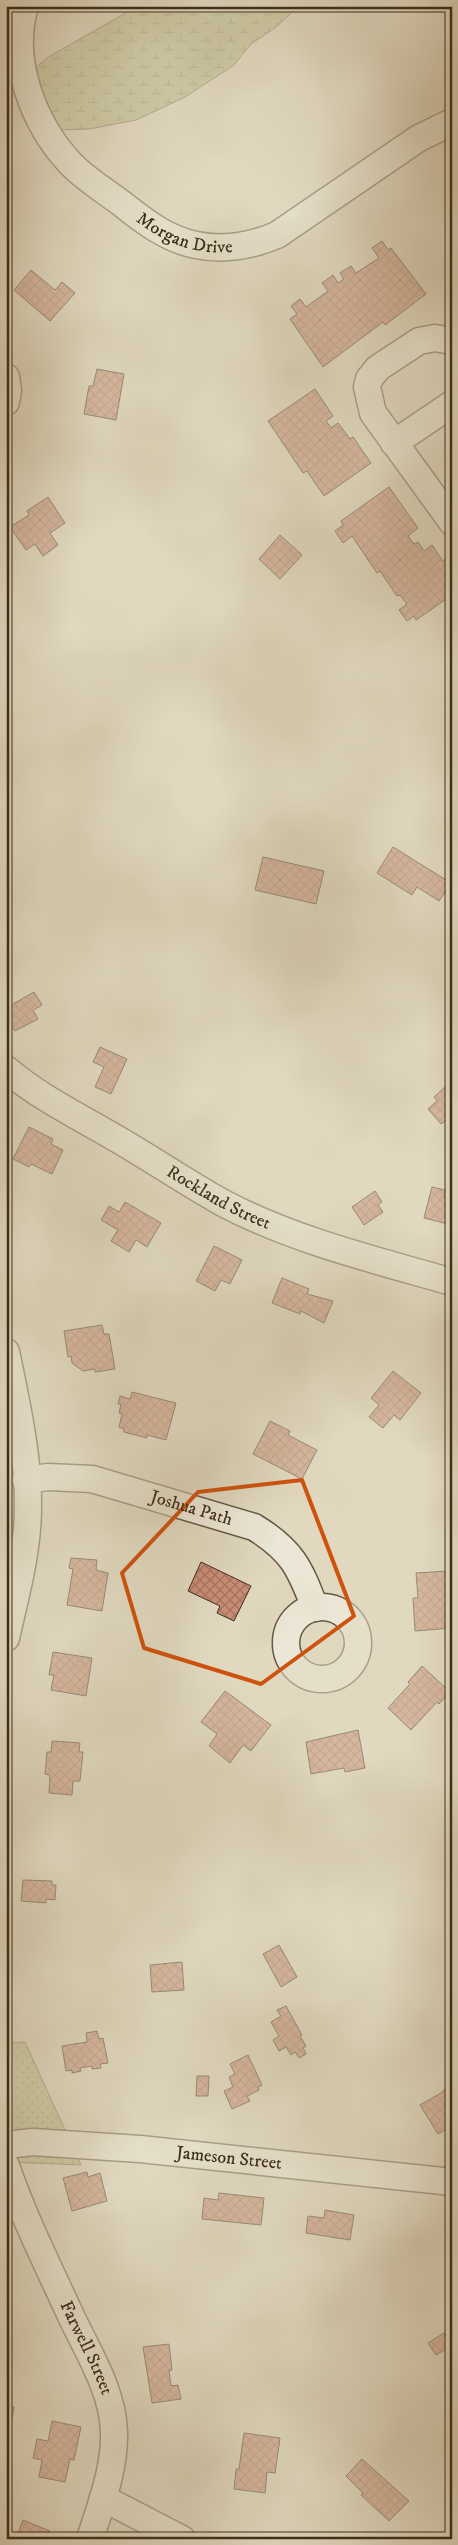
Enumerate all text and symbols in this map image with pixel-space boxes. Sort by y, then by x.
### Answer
street label: Morgan Drive [132,208,233,259]
street label: Rockland Street [162,1161,274,1235]
street label: Joshua Path [146,1485,236,1531]
street label: Jameson Street [173,2142,283,2175]
street label: Farwell Street [55,2298,117,2398]

